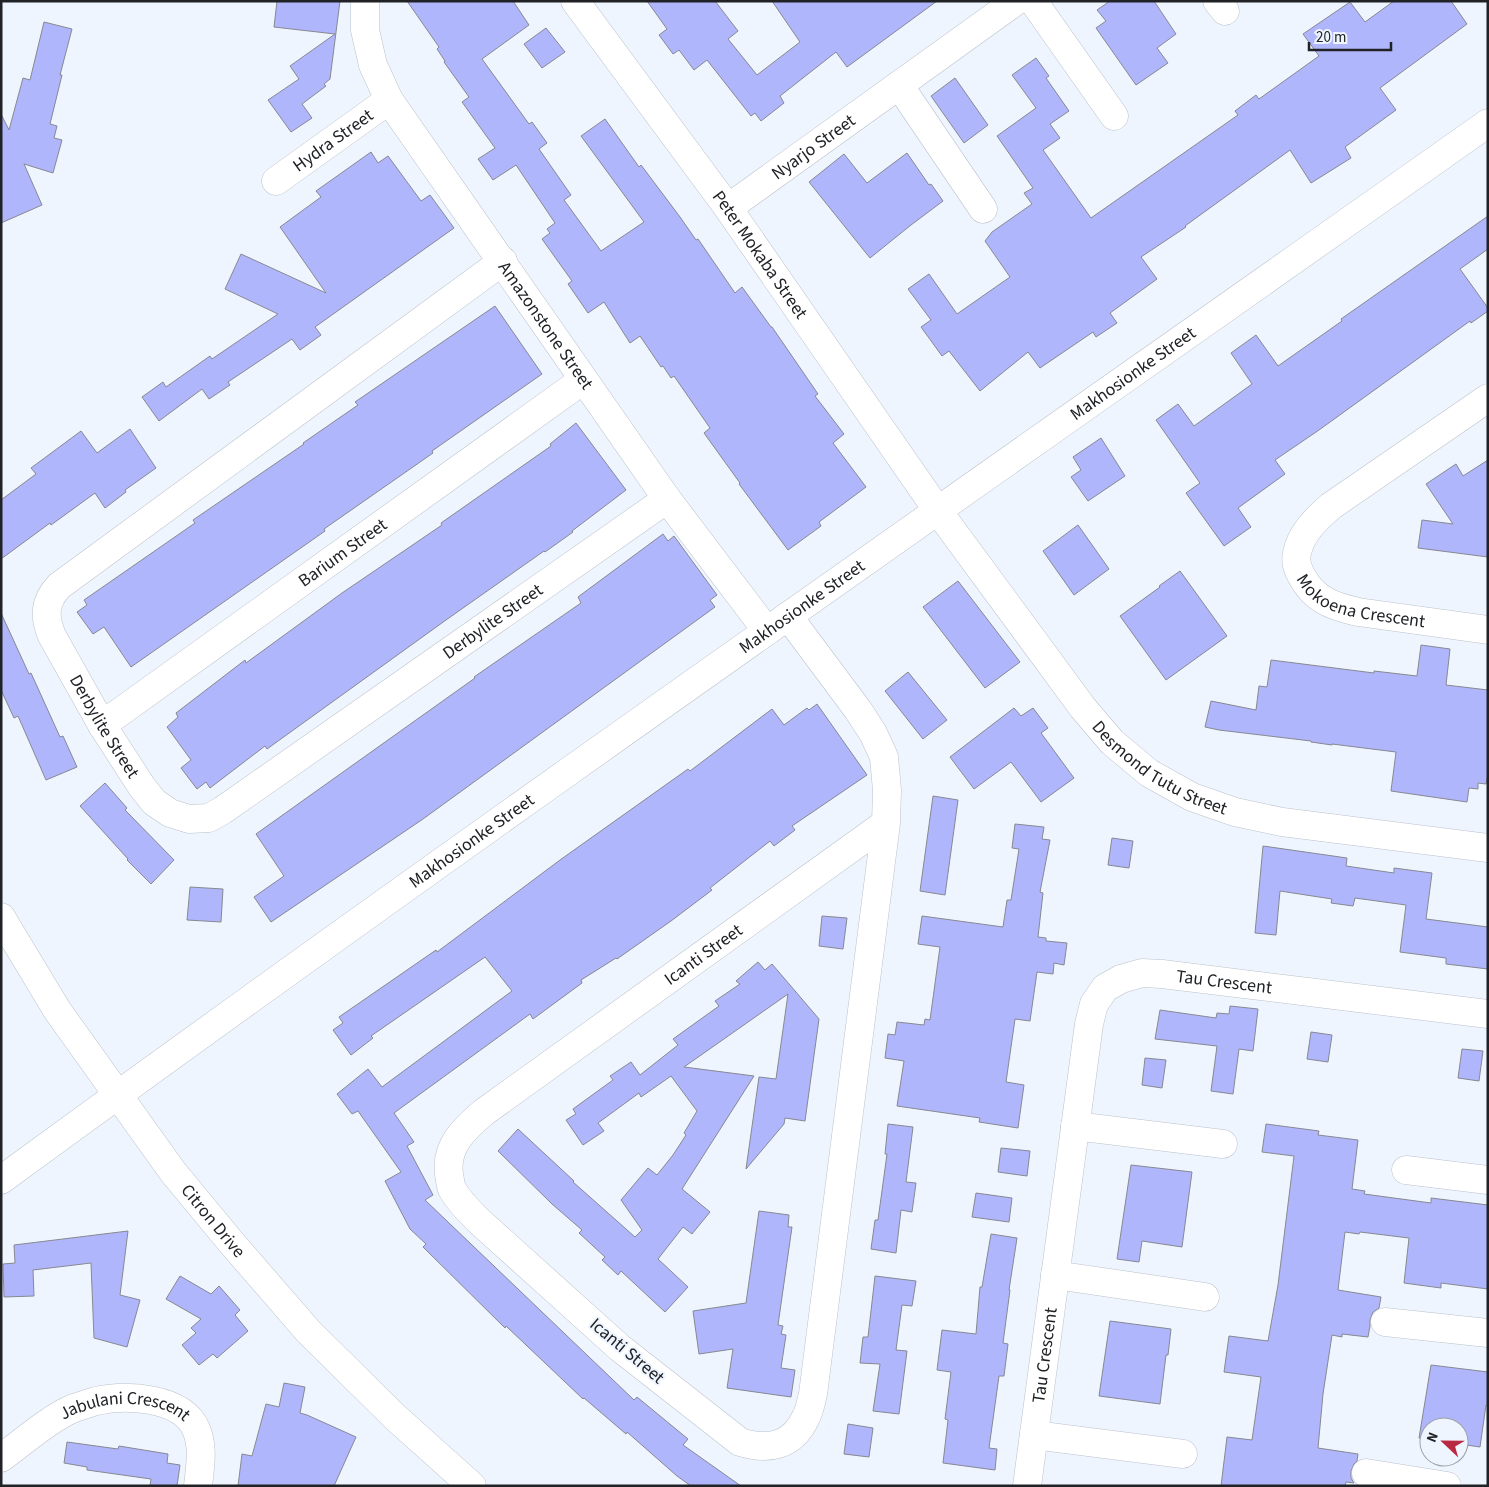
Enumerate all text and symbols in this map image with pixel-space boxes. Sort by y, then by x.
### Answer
scale bar [1309,20,1392,52]
text: 20 m [1316,27,1346,48]
street label: Hydra Street [288,103,378,178]
street label: Nyarjo Street [766,108,860,185]
street label: Peter Mokaba Street [707,185,814,324]
street label: Amazonstone Street [492,256,599,395]
street label: Makhosionke Street [1065,320,1201,426]
street label: Barium Street [293,512,392,593]
street label: Makhosionke Street [734,553,870,659]
street label: Mokoena Crescent [1290,569,1427,634]
street label: Derbylite Street [437,577,548,665]
street label: Derbylite Street [64,670,146,783]
street label: Desmond Tutu Street [1086,715,1231,821]
street label: Makhosionke Street [404,787,539,894]
street label: Icanti Street [659,918,747,991]
street label: Tau Crescent [1175,963,1273,1000]
street label: Citron Drive [175,1178,251,1263]
street label: Tau Crescent [1026,1306,1063,1405]
street label: Icanti Street [584,1312,670,1390]
text: Jabulani Crescent [55,1385,196,1427]
street label: Jabulani Crescent [56,1410,190,1434]
north arrow [1419,1417,1469,1467]
text: N [1422,1429,1444,1446]

